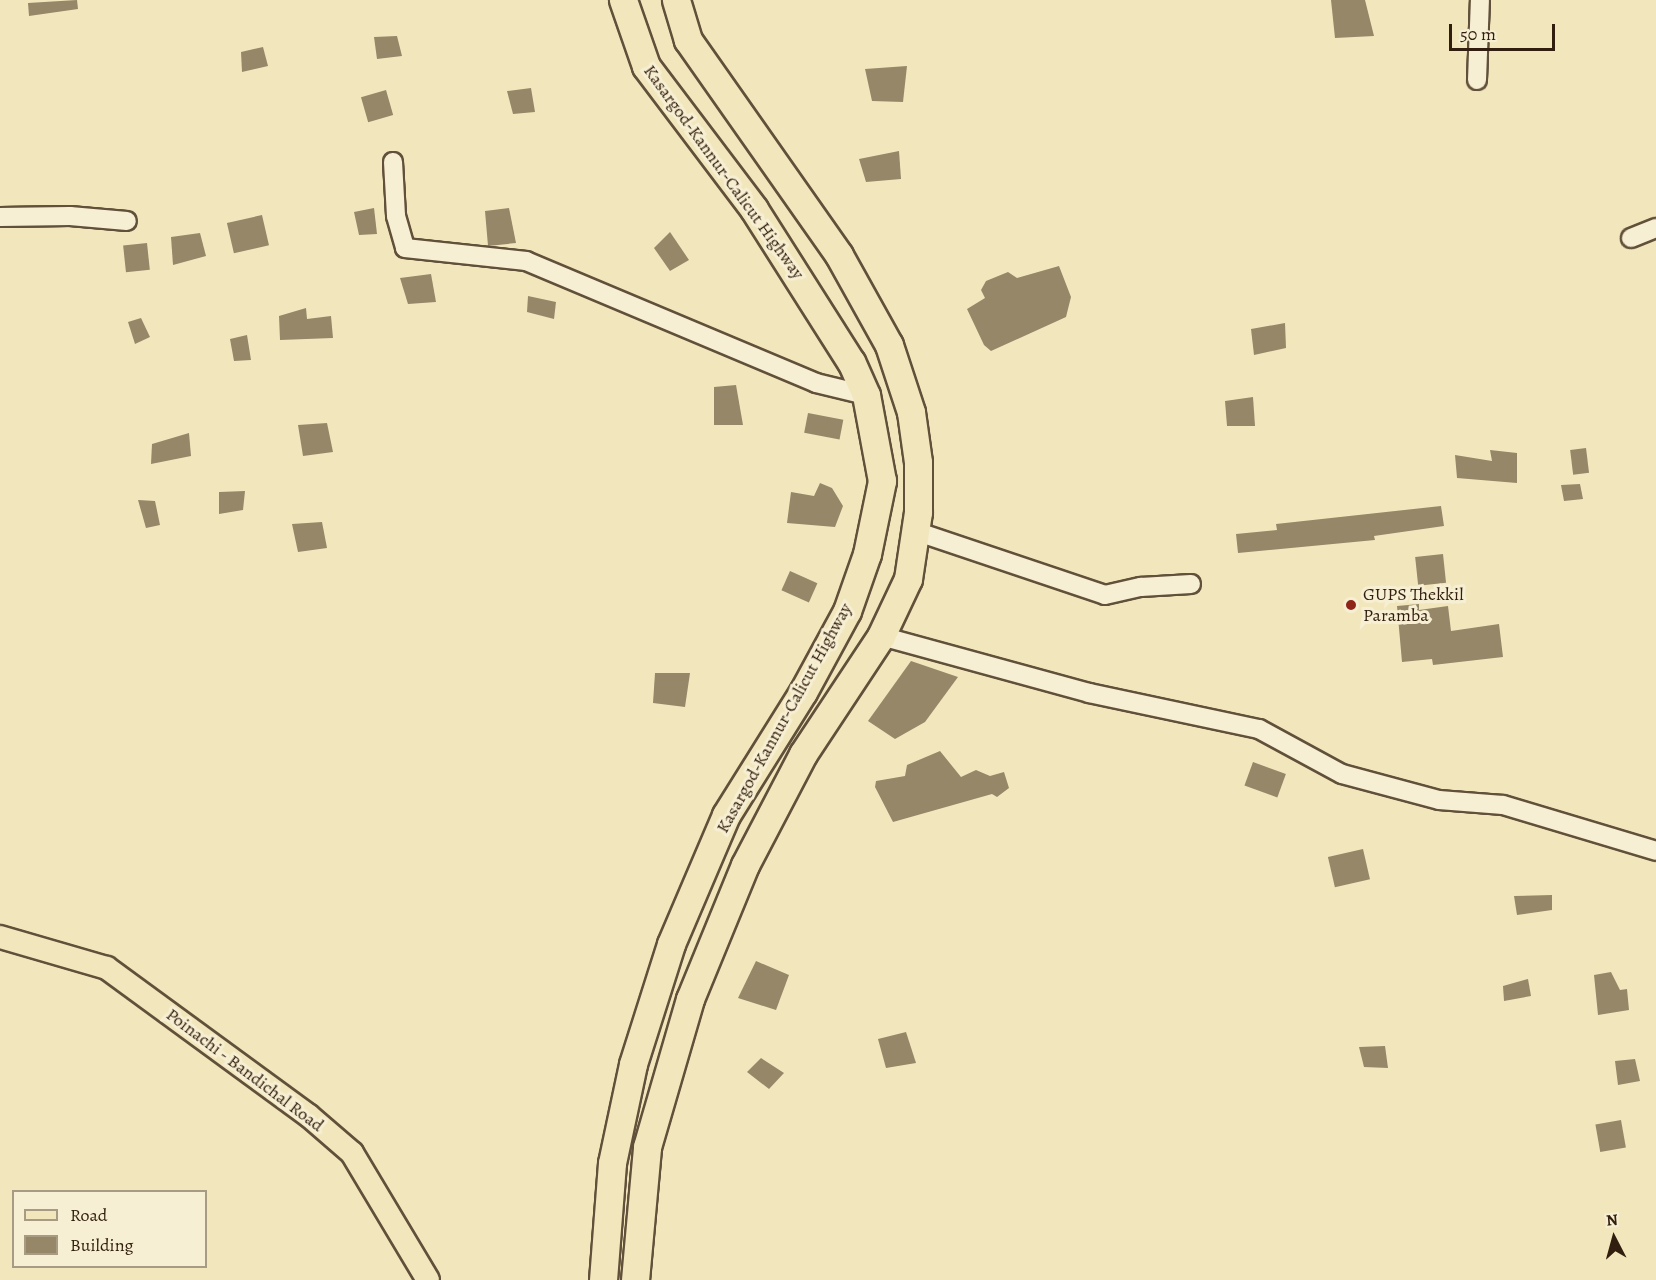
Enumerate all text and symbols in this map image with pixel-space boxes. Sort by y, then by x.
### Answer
scale bar [1452,12,1558,50]
text: 50 m [1460,22,1496,46]
street label: Kasargod-Kannur-Calicut Highway [639,61,809,283]
place label: GUPS Thekkil Paramba [1363,584,1464,626]
marker: GUPS Thekkil Paramba [1344,598,1358,612]
street label: Kasargod-Kannur-Calicut Highway [712,599,856,837]
street label: Poinachi - Bandichal Road [162,1003,328,1137]
legend [12,1190,207,1268]
text: Road [70,1203,107,1227]
north arrow [1584,1208,1644,1268]
text: N [1605,1209,1619,1232]
text: Building [70,1233,134,1257]

